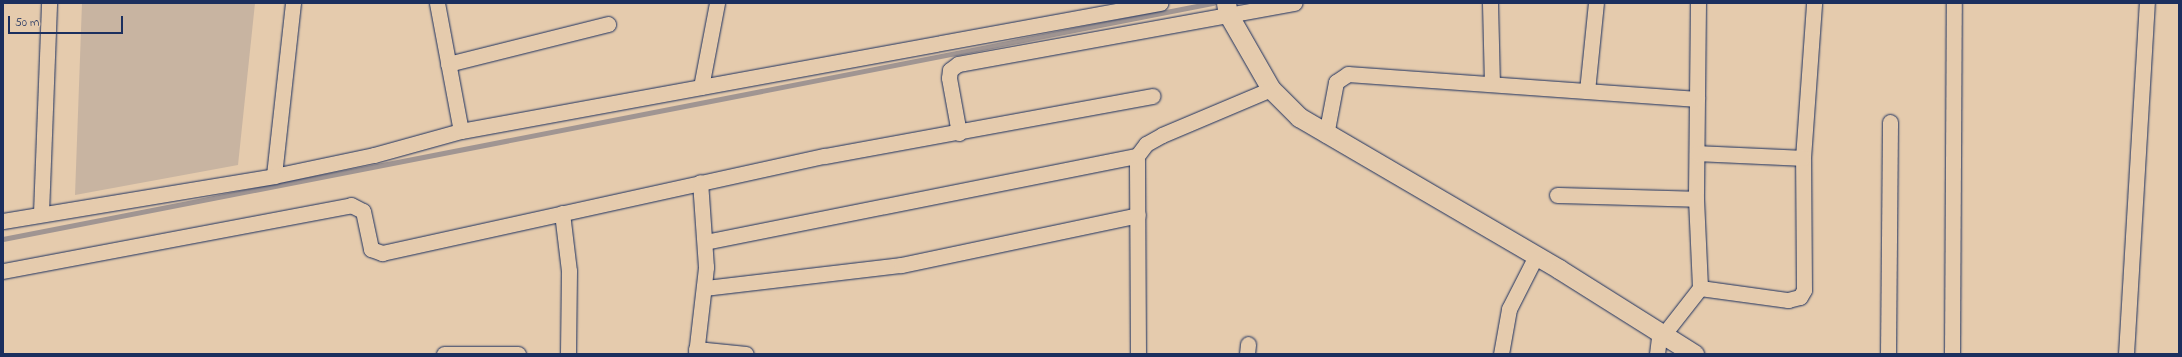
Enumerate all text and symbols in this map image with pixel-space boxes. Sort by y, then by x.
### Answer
scale bar [10,8,125,34]
text: 50 m [15,14,39,32]

